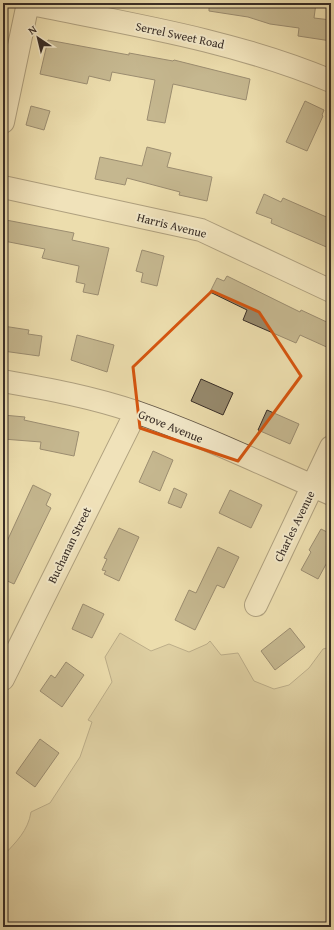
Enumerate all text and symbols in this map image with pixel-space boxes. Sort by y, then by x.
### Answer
street label: Serrel Sweet Road [134,17,226,53]
north arrow [18,18,58,58]
text: N [25,21,40,38]
street label: Harris Avenue [135,208,209,242]
street label: Grove Avenue [136,405,206,447]
street label: Charles Avenue [269,487,319,564]
street label: Buchanan Street [43,503,95,586]

